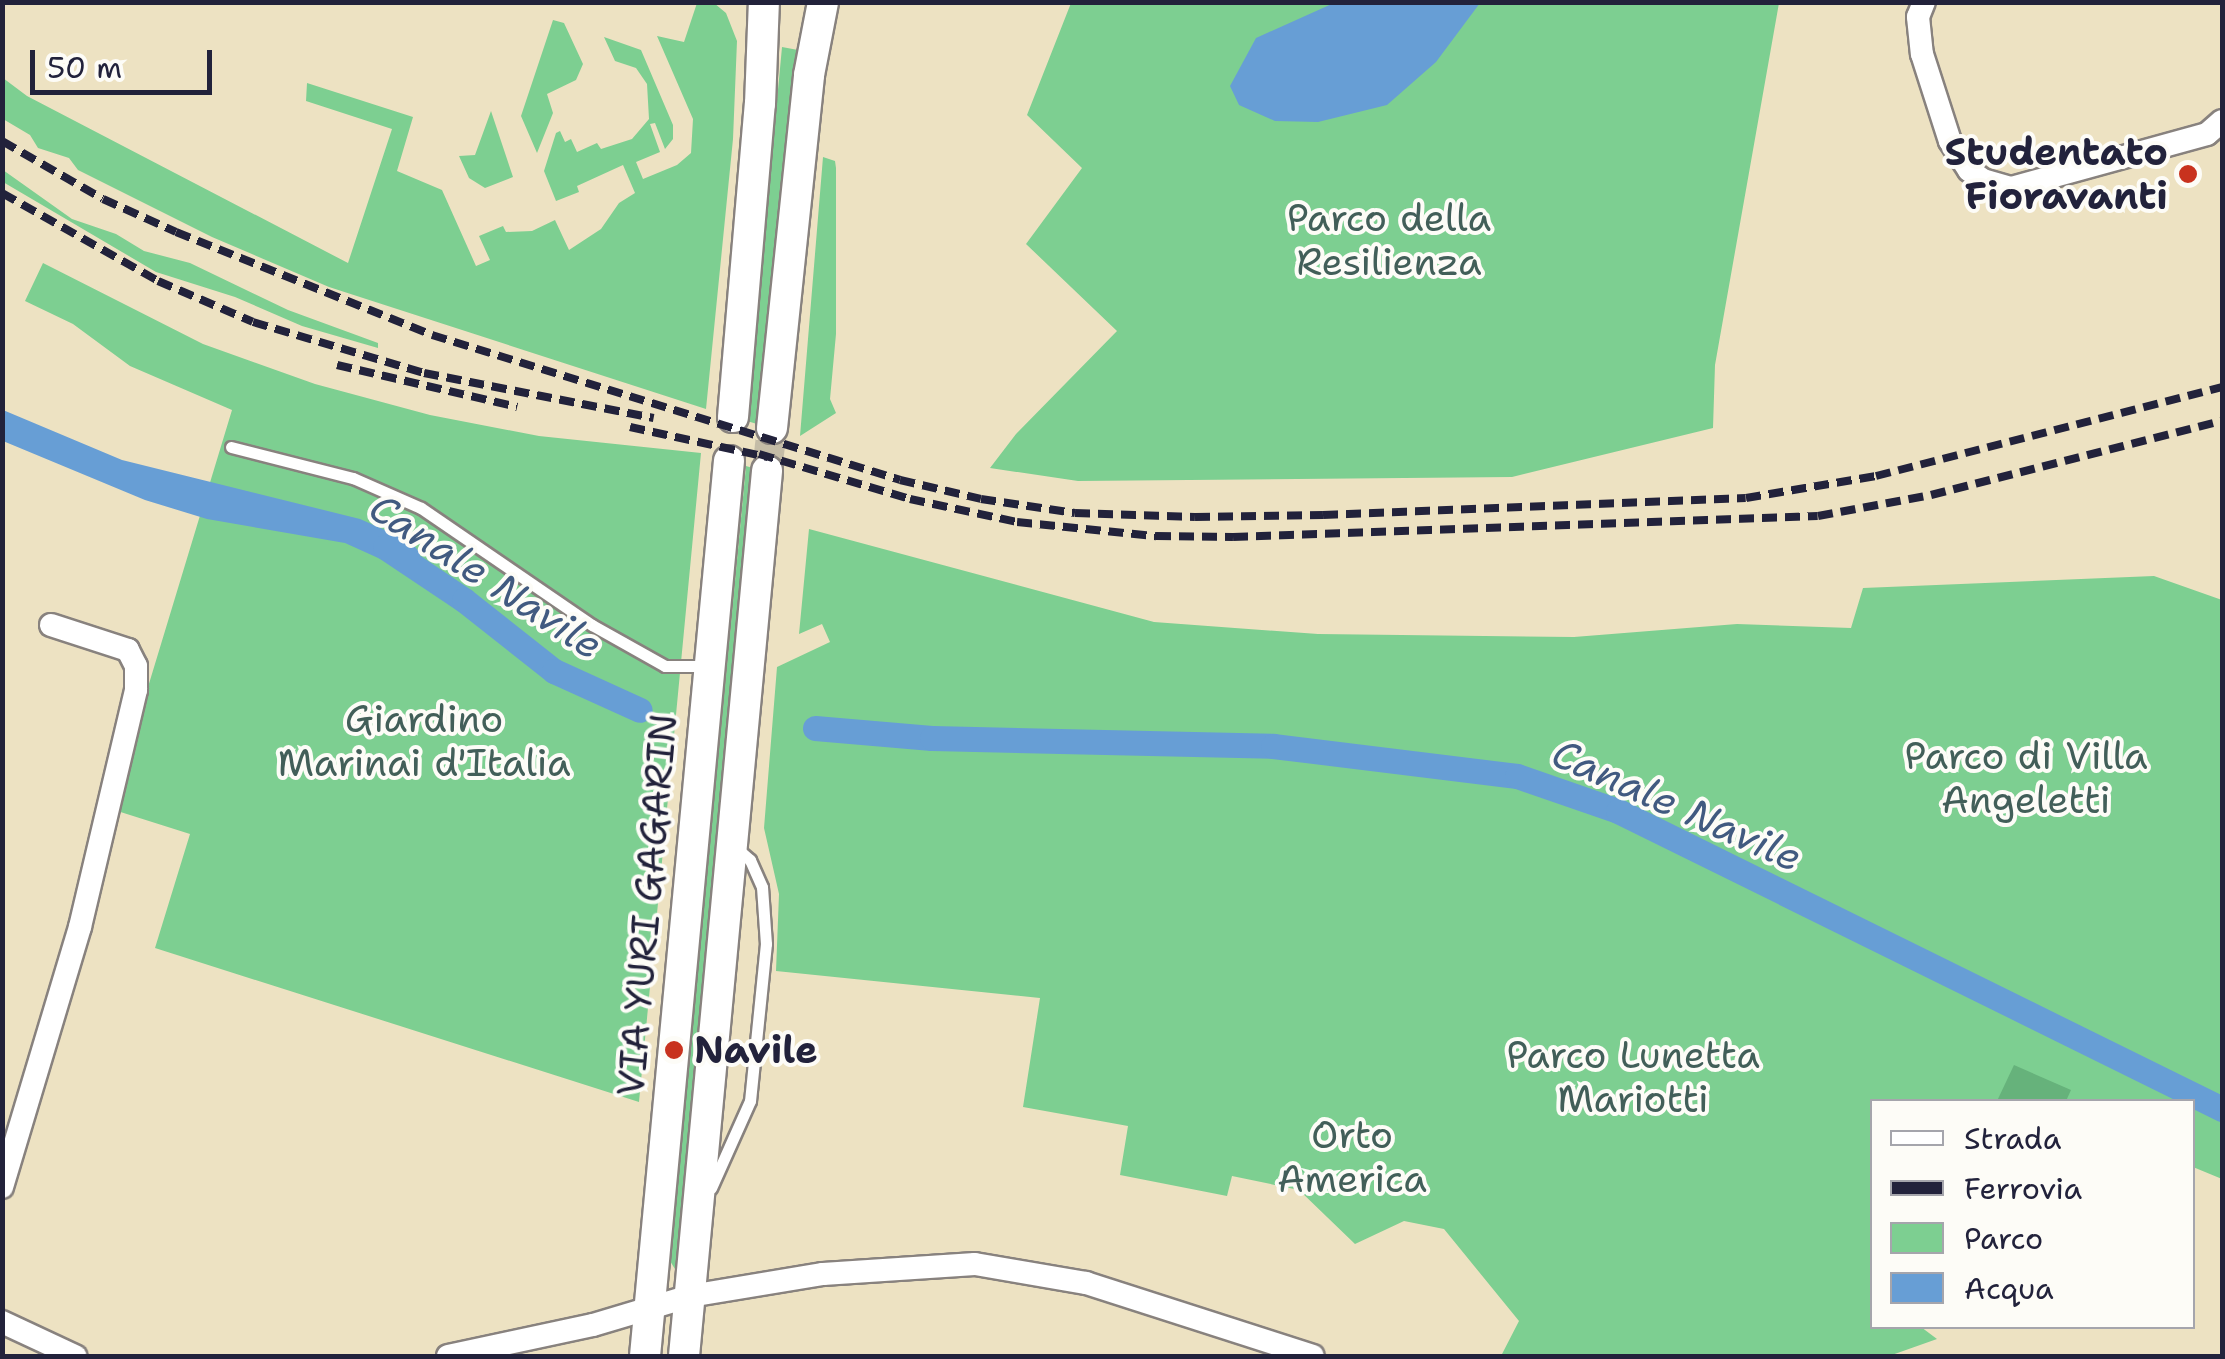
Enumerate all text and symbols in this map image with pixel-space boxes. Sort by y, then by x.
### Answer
scale bar [35,30,218,92]
text: 50 m [47,47,122,88]
place label: Studentato Fioravanti [1944,129,2168,218]
marker: Studentato Fioravanti [2177,163,2199,185]
park label: Parco della Resilienza [1287,195,1491,284]
water label: Canale Navile [360,483,612,669]
park label: Giardino Marinai d'Italia [277,696,571,786]
street label: VIA YURI GAGARIN [608,712,686,1098]
water label: Canale Navile [1545,729,1809,881]
park label: Parco di Villa Angeletti [1904,733,2148,822]
place label: Navile [694,1027,818,1073]
park label: Parco Lunetta Mariotti [1506,1032,1760,1122]
marker: Navile [663,1039,685,1061]
legend [1870,1099,2195,1329]
park label: Orto America [1277,1112,1427,1202]
text: Strada [1964,1118,2062,1159]
text: Ferrovia [1964,1168,2082,1209]
text: Parco [1964,1218,2043,1259]
text: Acqua [1964,1268,2054,1309]

